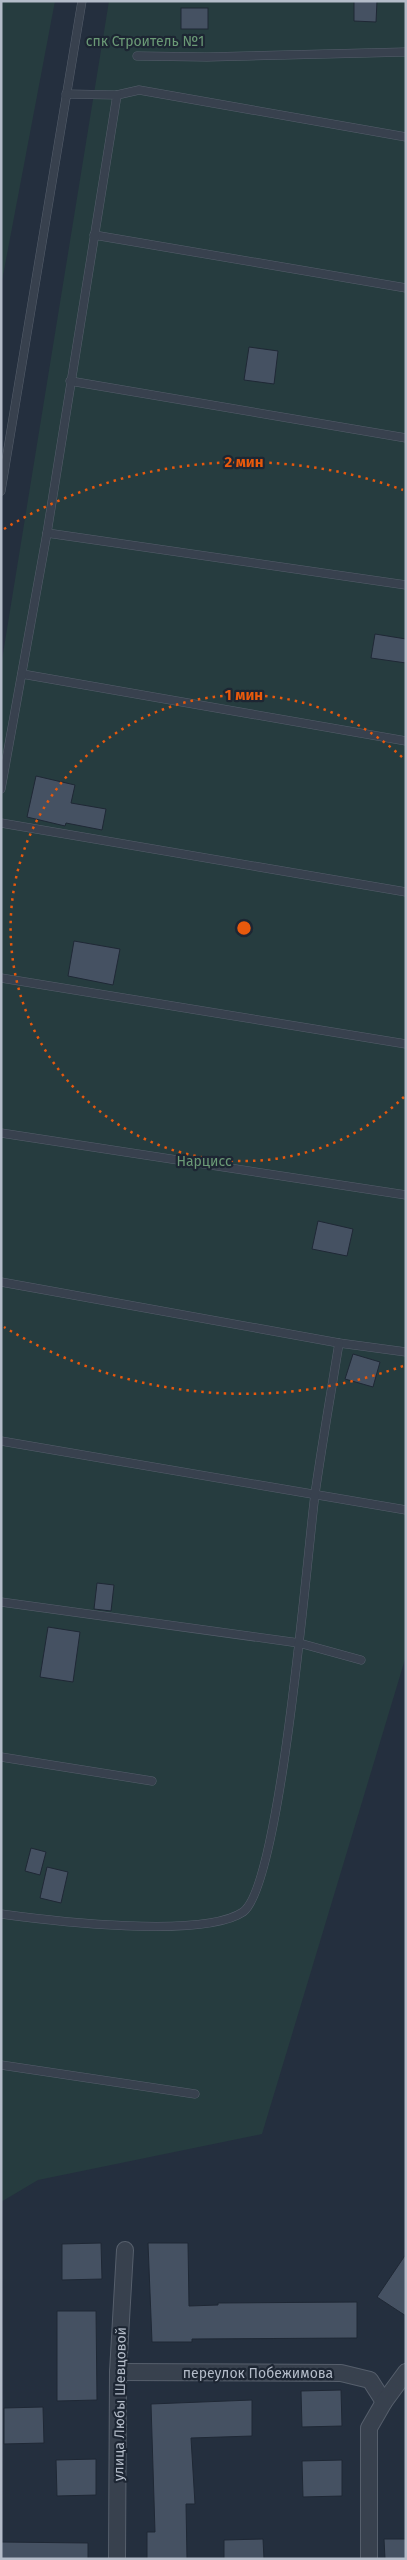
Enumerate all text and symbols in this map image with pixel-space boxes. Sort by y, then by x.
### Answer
park label: спк Строитель №1 [86,33,204,50]
text: 2 мин [224,453,264,471]
text: 1 мин [225,686,263,704]
centre of rings [235,919,253,937]
park label: Нарцисс [176,1153,232,1170]
street label: улица Любы Шевцовой [110,2327,130,2481]
street label: переулок Побежимова [183,2365,333,2382]

